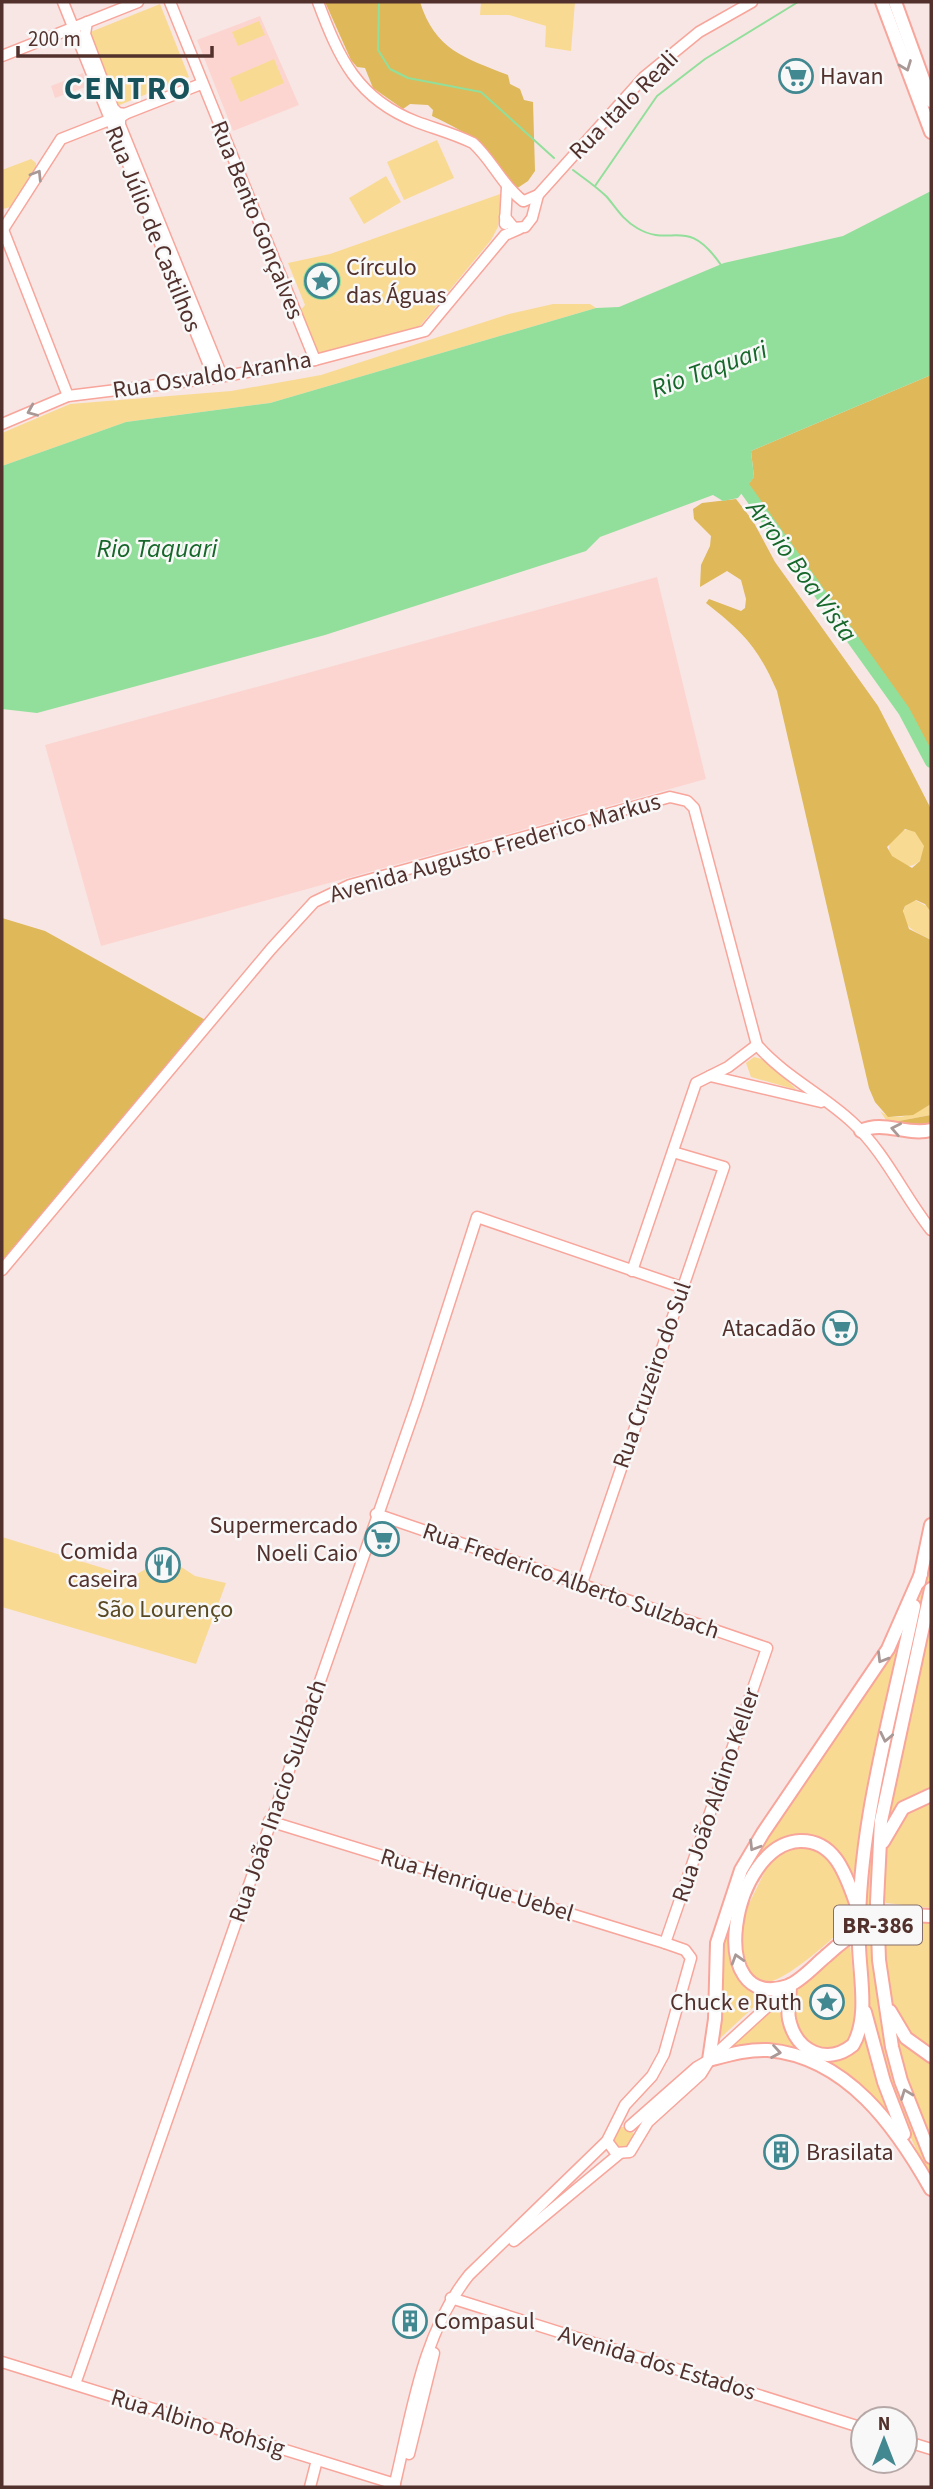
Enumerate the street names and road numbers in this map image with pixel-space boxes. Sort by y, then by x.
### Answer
street label: Rua Italo Reali [561,42,687,168]
street label: Rua Bento Gonçalves [201,115,313,325]
street label: Rua Júlio de Castilhos [96,121,210,337]
street label: Rua Osvaldo Aranha [110,342,314,408]
street label: Avenida Augusto Frederico Markus [325,784,665,912]
street label: Rua Cruzeiro do Sul [604,1277,700,1473]
street label: Rua Frederico Alberto Sulzbach [418,1514,724,1648]
street label: Rua João Inacio Sulzbach [220,1675,336,1927]
street label: Rua João Aldino Keller [663,1682,769,1907]
street label: Rua Henrique Uebel [376,1839,578,1931]
road number: BR-386 [834,1906,922,1944]
street label: Avenida dos Estados [554,2316,760,2410]
street label: Rua Albino Rohsig [107,2380,289,2466]

